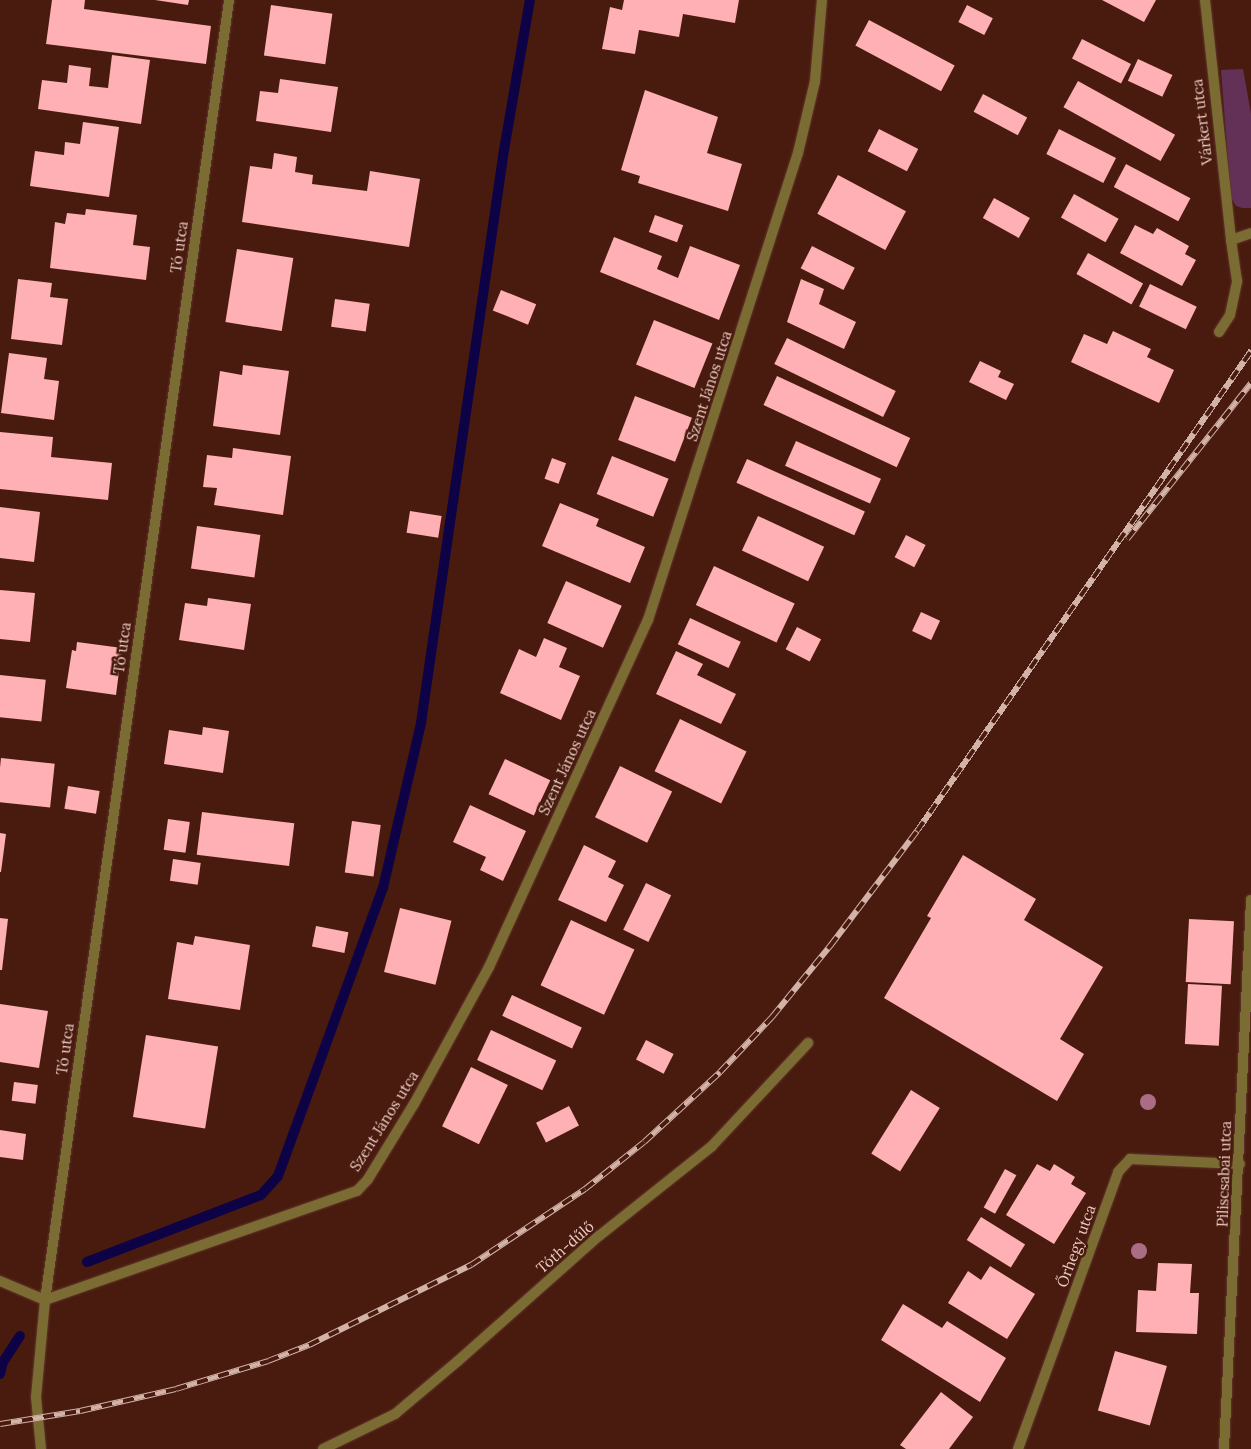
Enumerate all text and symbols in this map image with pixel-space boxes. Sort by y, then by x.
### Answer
street label: Várkert utca [1188,78,1216,166]
street label: Tó utca [166,220,192,274]
street label: Szent János utca [683,328,735,444]
street label: Tó utca [109,621,135,675]
street label: Szent János utca [534,706,600,818]
street label: Tó utca [52,1022,78,1076]
street label: Szent János utca [346,1067,422,1175]
street label: Piliscsabai utca [1213,1121,1235,1227]
street label: Őrhegy utca [1053,1202,1099,1290]
street label: Tóth-dűlő [532,1217,598,1277]

